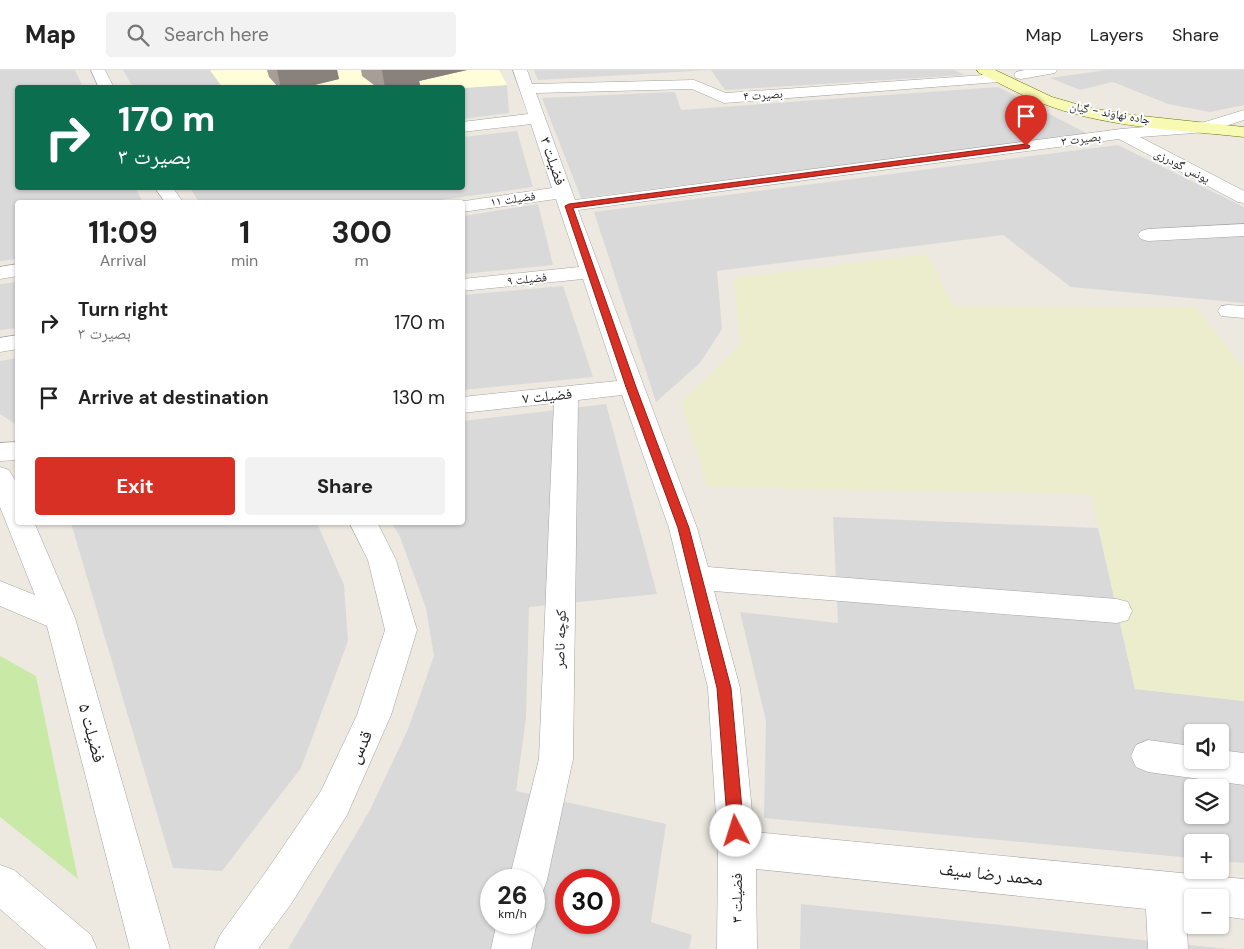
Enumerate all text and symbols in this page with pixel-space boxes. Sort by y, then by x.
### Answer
search box [106,12,456,57]
text: Map [25,19,76,50]
icon: search [124,21,152,49]
text: Search here [164,22,269,47]
text: Map [1026,23,1062,47]
text: Layers [1090,23,1144,47]
text: Share [1172,23,1219,47]
street label: بصیرت ۴ [743,86,783,104]
pin [1005,95,1047,146]
text: 170 m [118,96,215,142]
street label: جاده نهاوند - گیان [1068,98,1152,128]
icon: arrive [1012,102,1040,130]
icon: right [35,105,100,170]
street label: بصیرت ۳ [1060,129,1102,149]
street label: فضیلت ۳ [535,134,571,188]
text: بصیرت ۳ [118,142,191,171]
street label: یونس گودرزی [1151,145,1213,187]
street label: فضیلت ۱۱ [489,188,537,210]
text: 11:09 [88,213,158,252]
text: 1 [239,213,250,252]
text: 300 [331,213,392,252]
text: Arrival [100,250,146,271]
text: min [231,250,258,271]
text: m [354,250,369,271]
street label: فضیلت ۹ [506,269,548,289]
text: Turn right [78,297,168,322]
icon: right [35,309,63,337]
text: 170 m [394,310,445,335]
text: بصیرت ۳ [78,323,131,344]
street label: فضیلت ۷ [521,383,573,409]
icon: arrive [35,384,63,412]
text: Arrive at destination [78,385,269,410]
text: 130 m [393,385,445,410]
button: Exit [35,457,235,515]
button: Share [245,457,445,515]
street label: کوچه ناصر [549,609,571,670]
street label: فضیلت ۵ [73,701,111,765]
map controls [1184,724,1229,934]
button: sound [1184,724,1229,769]
street label: قدس [342,726,378,768]
button: layers [1184,779,1229,824]
position arrow [709,804,761,856]
button: + [1184,834,1229,879]
street label: محمد رضا سیف [938,857,1044,891]
speed limit sign: 30 [555,869,620,934]
street label: فضیلت ۳ [727,873,747,923]
text: 26 [497,879,528,912]
button: − [1184,889,1229,934]
text: km/h [498,906,527,922]

